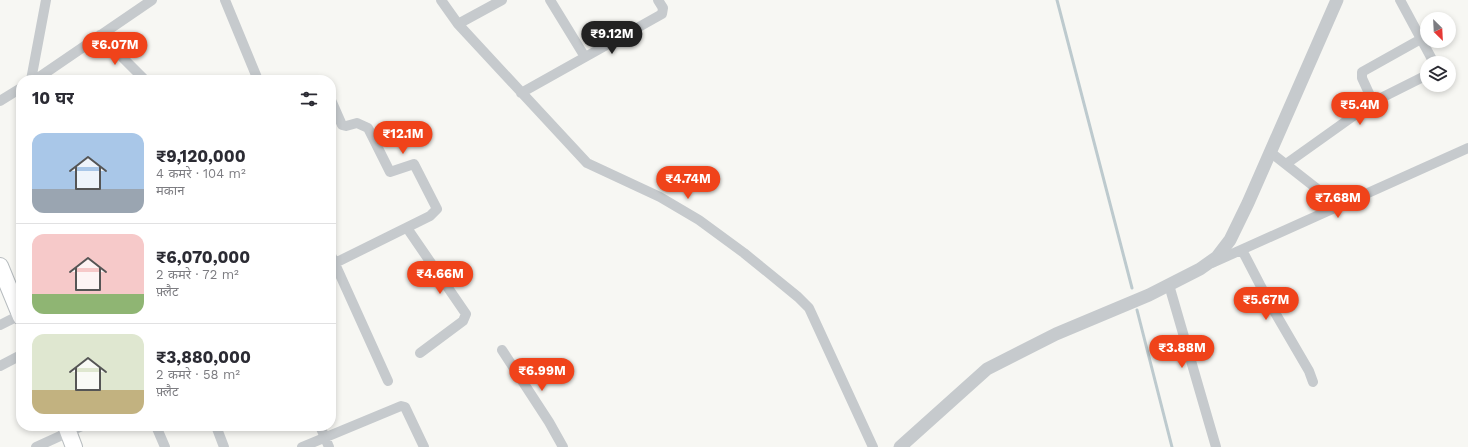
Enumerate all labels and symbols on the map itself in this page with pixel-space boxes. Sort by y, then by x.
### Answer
north arrow [1420,12,1456,48]
pin: ₹9.12M [579,21,645,55]
pin: ₹6.07M [82,32,148,66]
pin: ₹5.4M [1332,92,1388,126]
pin: ₹12.1M [370,121,436,155]
pin: ₹4.74M [655,166,721,200]
pin: ₹7.68M [1305,185,1371,219]
pin: ₹4.66M [407,261,473,295]
pin: ₹5.67M [1233,287,1299,321]
pin: ₹3.88M [1149,335,1215,369]
pin: ₹6.99M [509,358,575,392]

